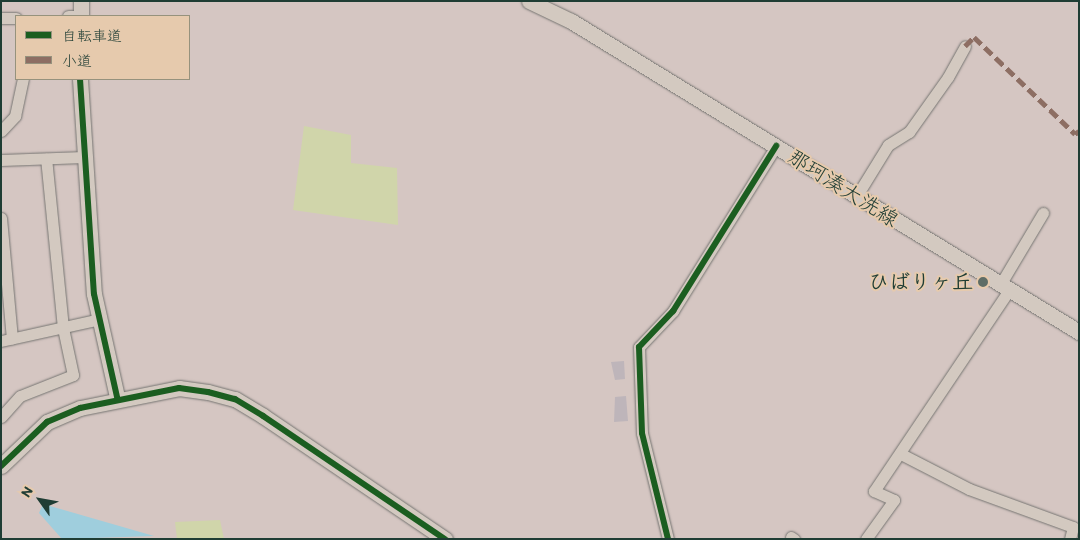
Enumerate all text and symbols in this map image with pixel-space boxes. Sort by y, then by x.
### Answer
legend [15,15,190,80]
text: 自転車道 [62,27,122,45]
text: 小道 [62,52,92,70]
street label: 那珂湊大洗線 [783,144,903,232]
place label: ひばりヶ丘 [868,269,973,295]
marker: ひばりヶ丘 [977,276,989,288]
north arrow [15,475,65,525]
text: N [17,483,37,500]

